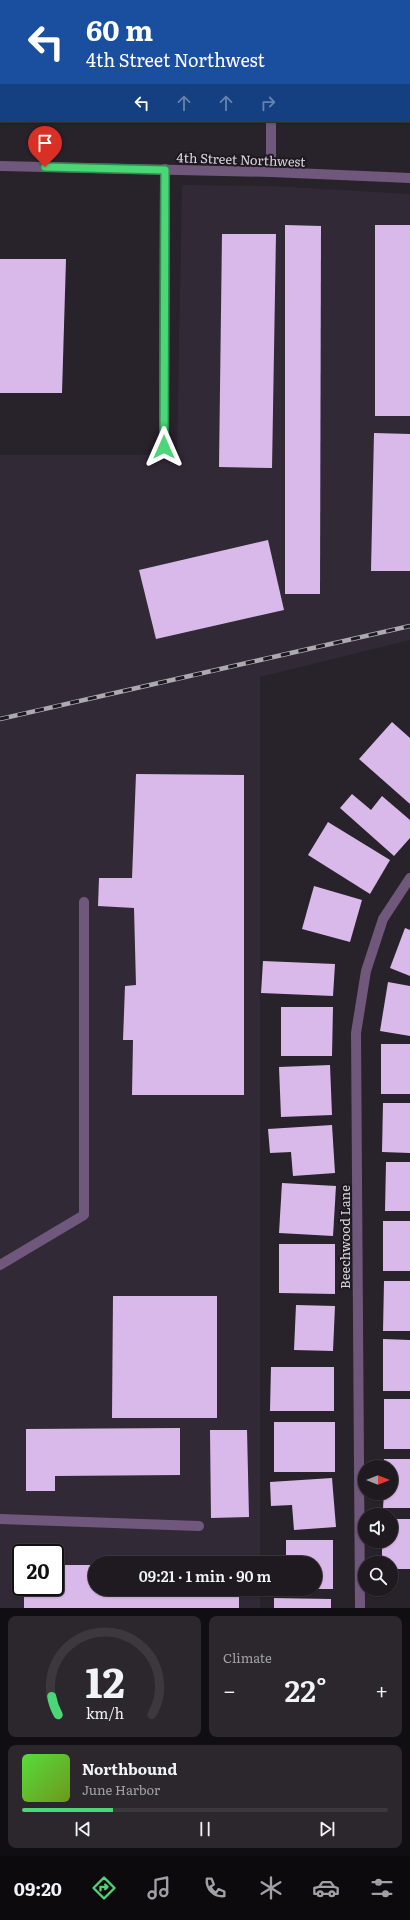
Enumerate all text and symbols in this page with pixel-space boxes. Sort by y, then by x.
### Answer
text: 60 m [86,8,153,50]
icon: left [20,16,72,68]
text: 4th Street Northwest [86,46,265,73]
icon: left [131,92,153,114]
icon: ahead [173,92,195,114]
icon: ahead [215,92,237,114]
icon: right [257,92,279,114]
pin [28,126,62,167]
icon: arrive [34,132,56,154]
street label: 4th Street Northwest [176,147,307,171]
position arrow [143,426,185,468]
street label: Beechwood Lane [335,1185,354,1289]
north arrow [358,1460,398,1500]
map controls [358,1460,398,1596]
button: sound [358,1508,398,1548]
speed limit sign: 20 [12,1544,64,1596]
button: search [358,1556,398,1596]
text: 09:21 · 1 min · 90 m [139,1564,271,1587]
text: 12 [85,1648,124,1710]
text: Climate [223,1648,272,1667]
text: 22° [284,1667,327,1711]
text: − [223,1673,236,1706]
text: + [375,1673,388,1706]
text: km/h [85,1701,124,1722]
text: Northbound [82,1757,177,1780]
text: June Harbor [82,1780,160,1799]
icon: previous [72,1818,94,1840]
icon: pause [194,1818,216,1840]
icon: next [316,1818,338,1840]
icon: directions [90,1874,118,1902]
icon: music [145,1874,173,1902]
icon: phone [201,1874,229,1902]
icon: climate [257,1874,285,1902]
icon: car [312,1874,340,1902]
icon: filters [368,1874,396,1902]
text: 09:20 [14,1875,62,1902]

